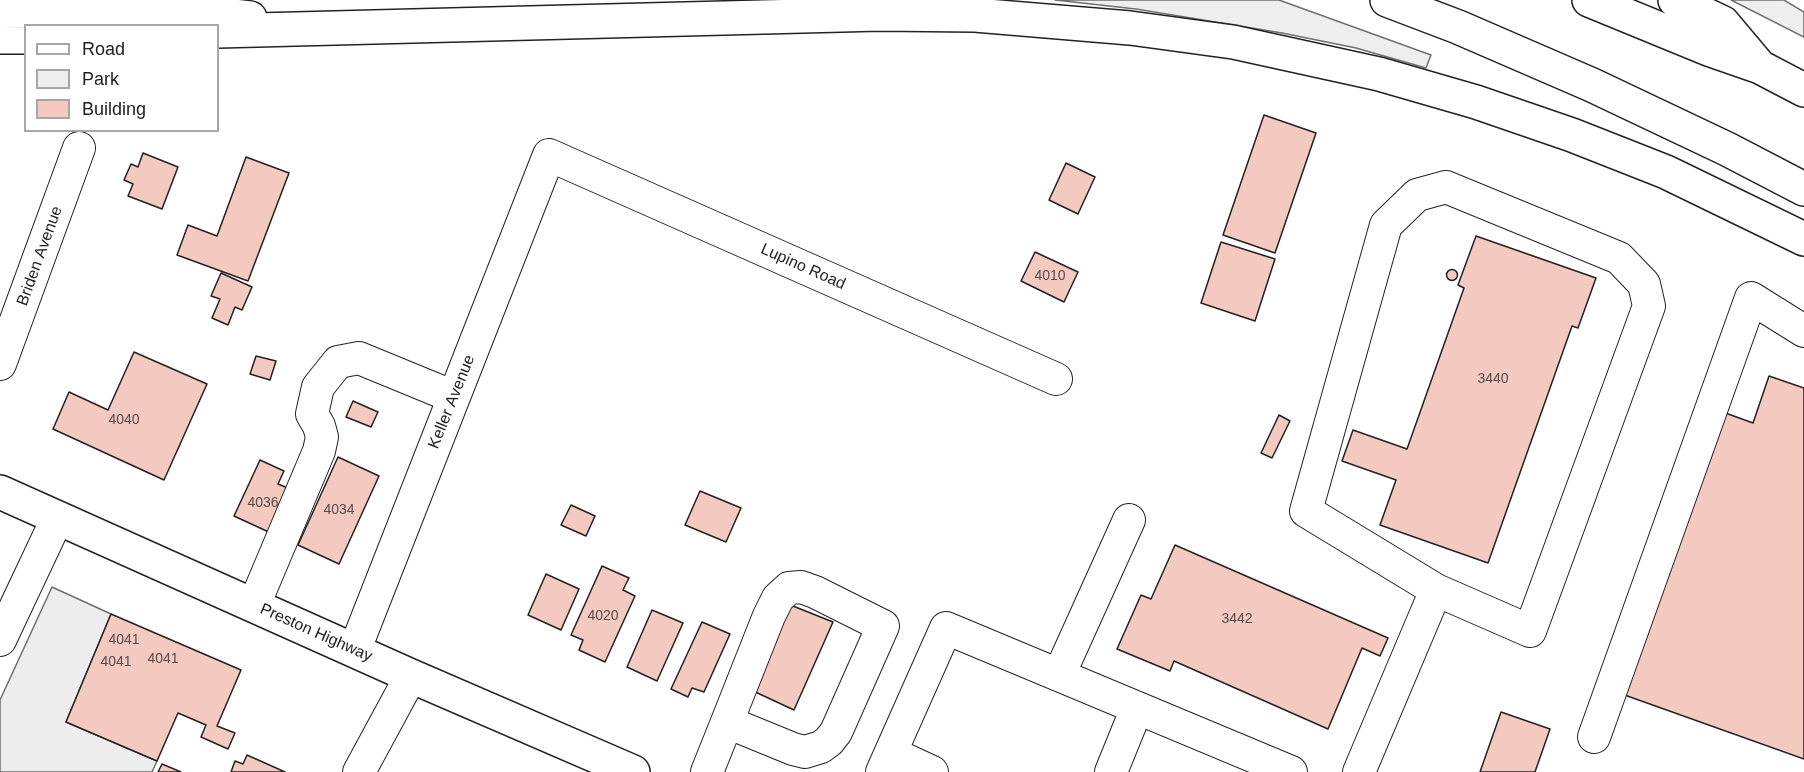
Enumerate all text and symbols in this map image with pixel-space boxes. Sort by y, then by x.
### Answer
legend [24,24,219,132]
text: Road [82,39,125,59]
text: Park [82,69,119,89]
text: Building [82,99,146,119]
street label: Briden Avenue [13,204,67,308]
street label: Lupino Road [758,240,848,294]
house number: 4010 [1034,268,1066,284]
street label: Keller Avenue [424,352,480,452]
house number: 3440 [1477,371,1509,387]
house number: 4040 [108,412,140,428]
house number: 4036 [247,495,279,511]
house number: 4034 [323,502,355,518]
street label: Preston Highway [257,600,375,666]
house number: 4020 [587,608,619,624]
house number: 3442 [1221,611,1253,627]
house number: 4041 [108,632,140,648]
house number: 4041 [147,651,179,667]
house number: 4041 [100,654,132,670]

